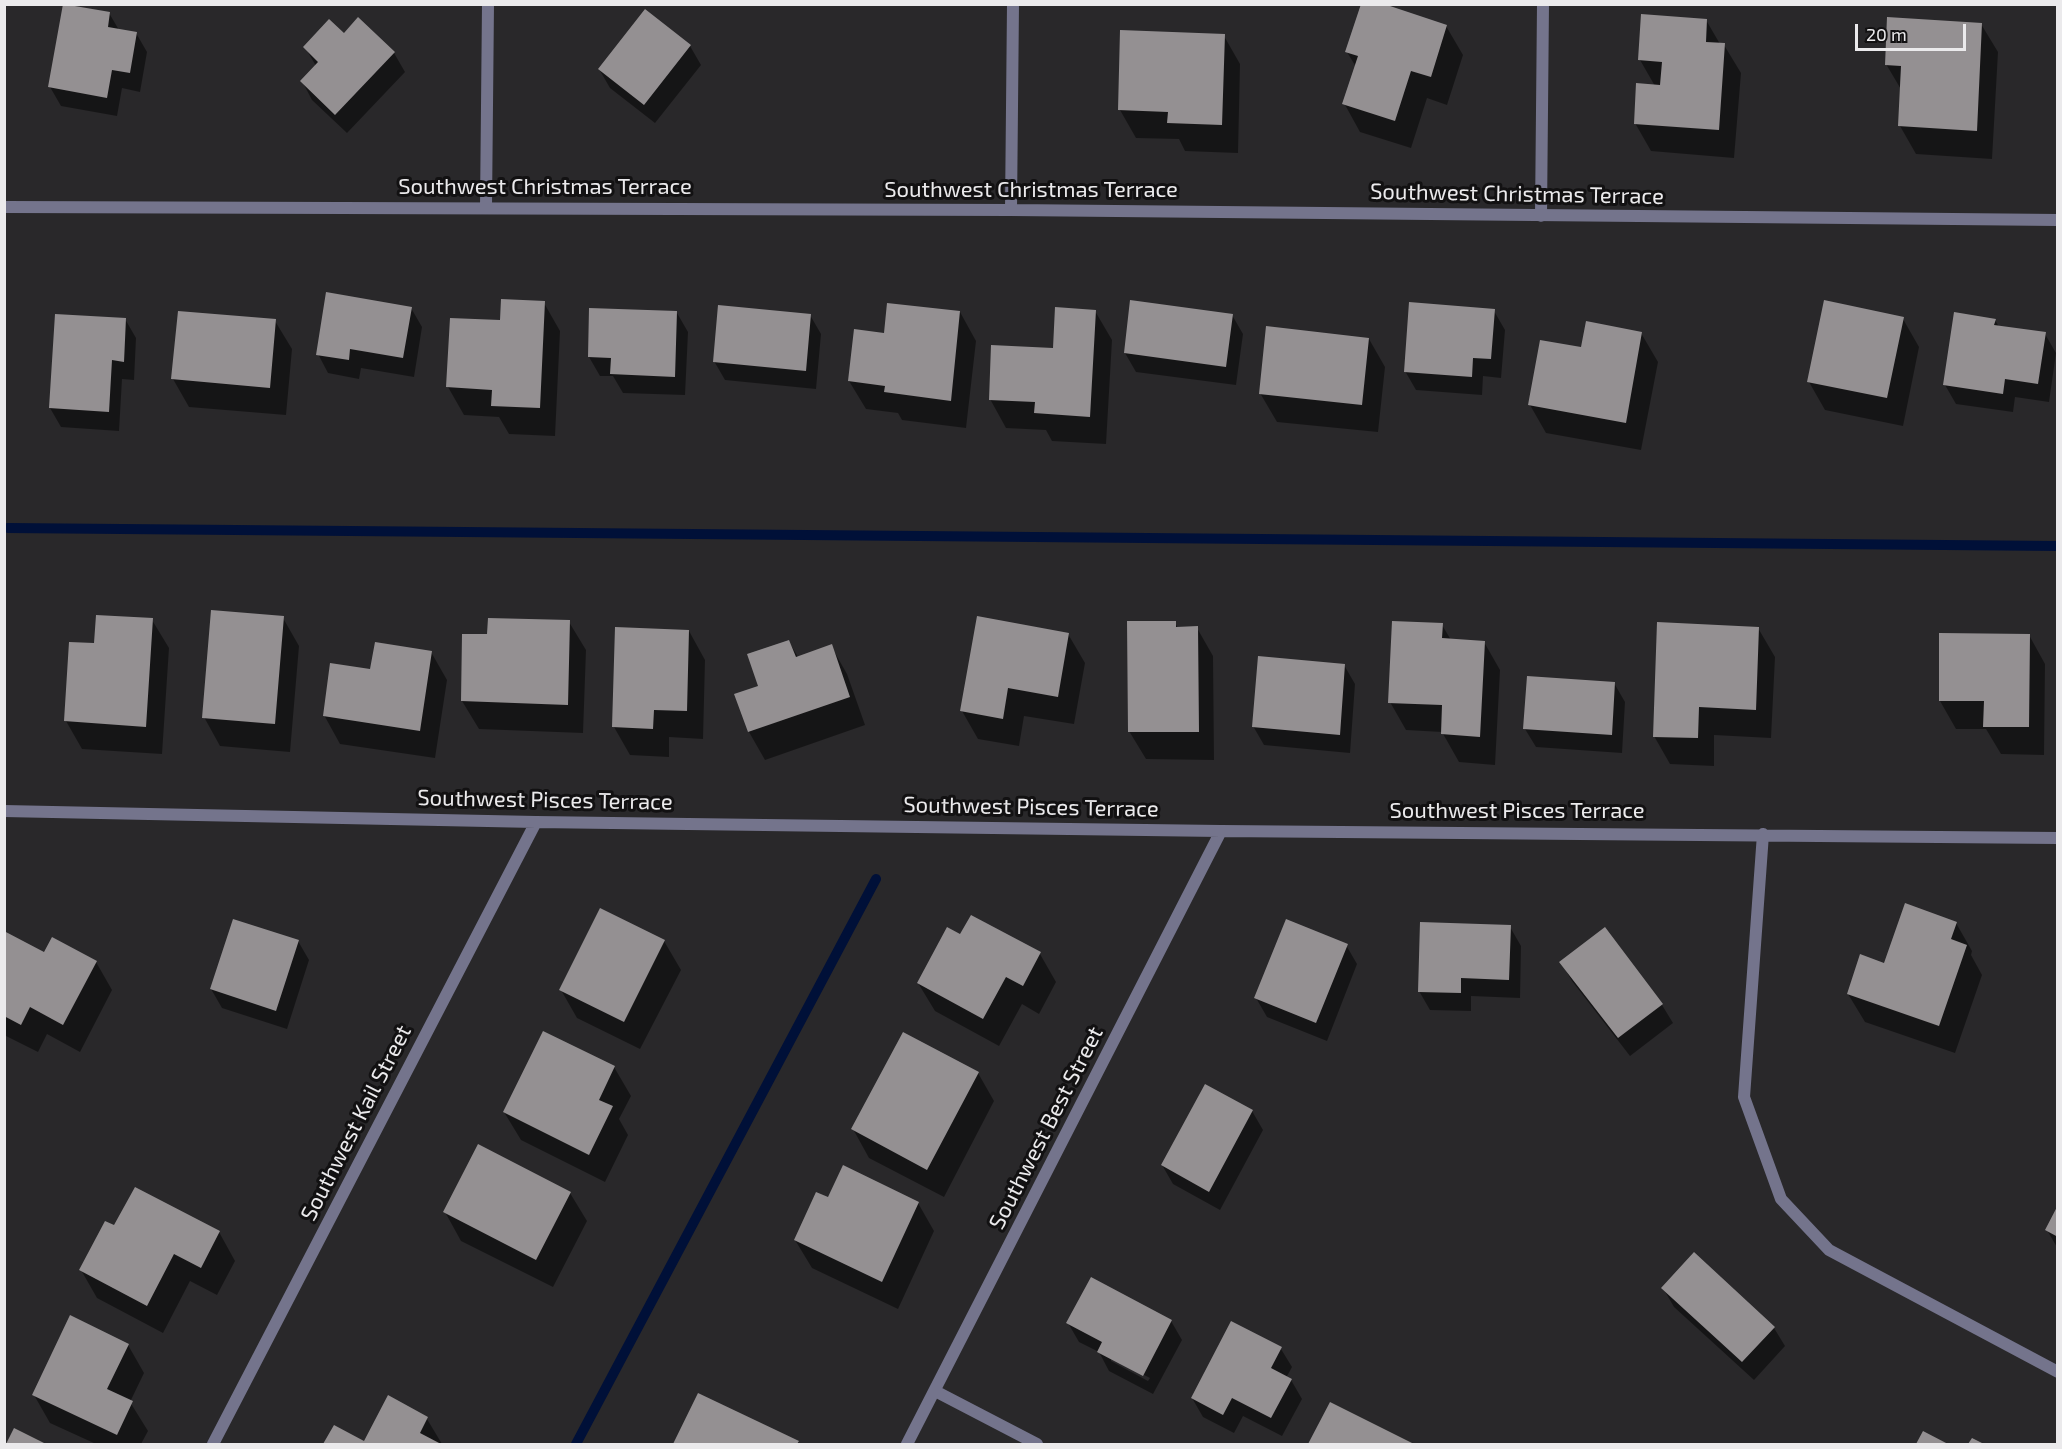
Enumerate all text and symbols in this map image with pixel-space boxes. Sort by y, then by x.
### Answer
scale bar [1858,12,1969,50]
text: 20 m [1866,23,1907,45]
street label: Southwest Christmas Terrace [398,174,692,200]
street label: Southwest Christmas Terrace [884,177,1178,203]
street label: Southwest Christmas Terrace [1370,178,1664,210]
street label: Southwest Pisces Terrace [417,785,673,815]
street label: Southwest Pisces Terrace [903,792,1159,822]
street label: Southwest Pisces Terrace [1389,798,1645,824]
street label: Southwest Kail Street [295,1021,417,1225]
street label: Southwest Best Street [983,1022,1109,1234]

